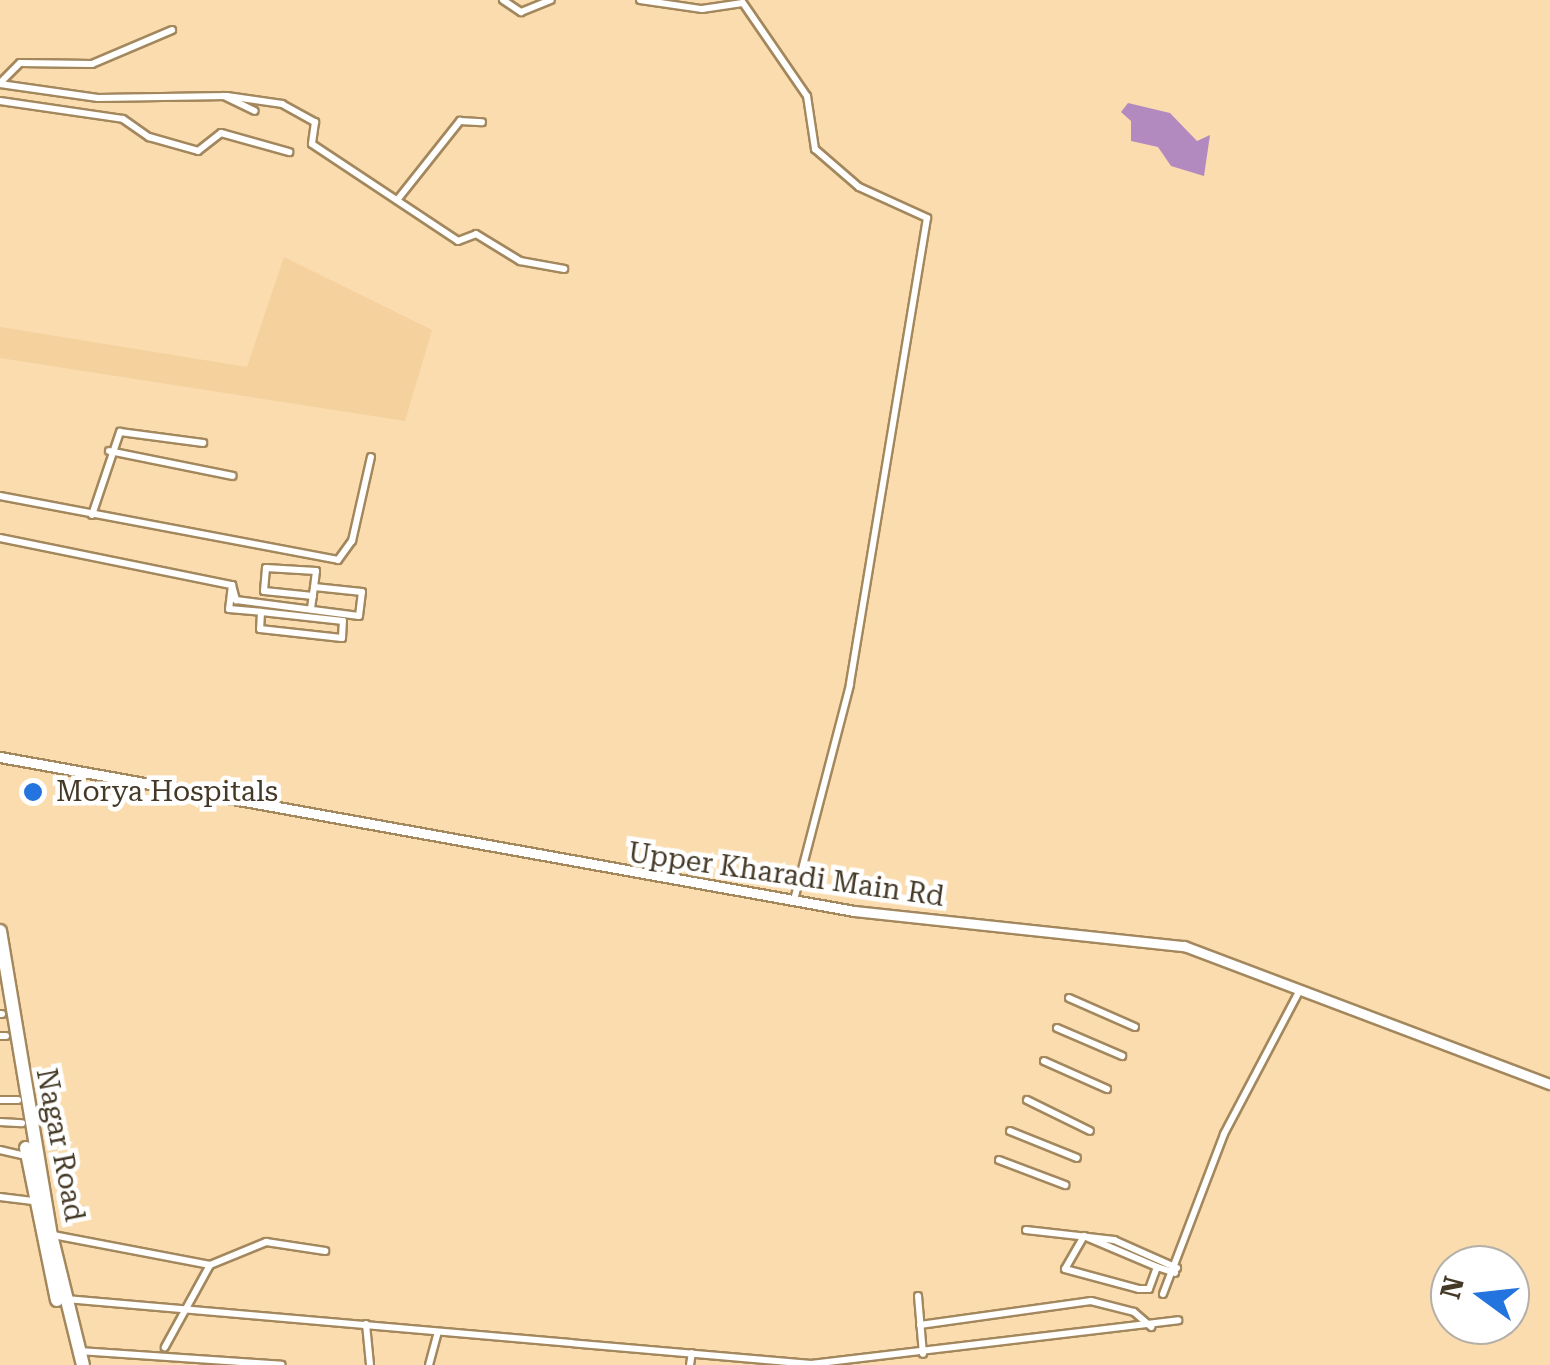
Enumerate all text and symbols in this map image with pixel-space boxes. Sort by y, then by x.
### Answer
place label: Morya Hospitals [56,775,278,809]
marker: Morya Hospitals [20,779,46,805]
street label: Upper Kharadi Main Rd [626,836,946,914]
street label: Nagar Road [29,1066,91,1224]
north arrow [1430,1245,1530,1345]
text: N [1434,1273,1471,1302]

